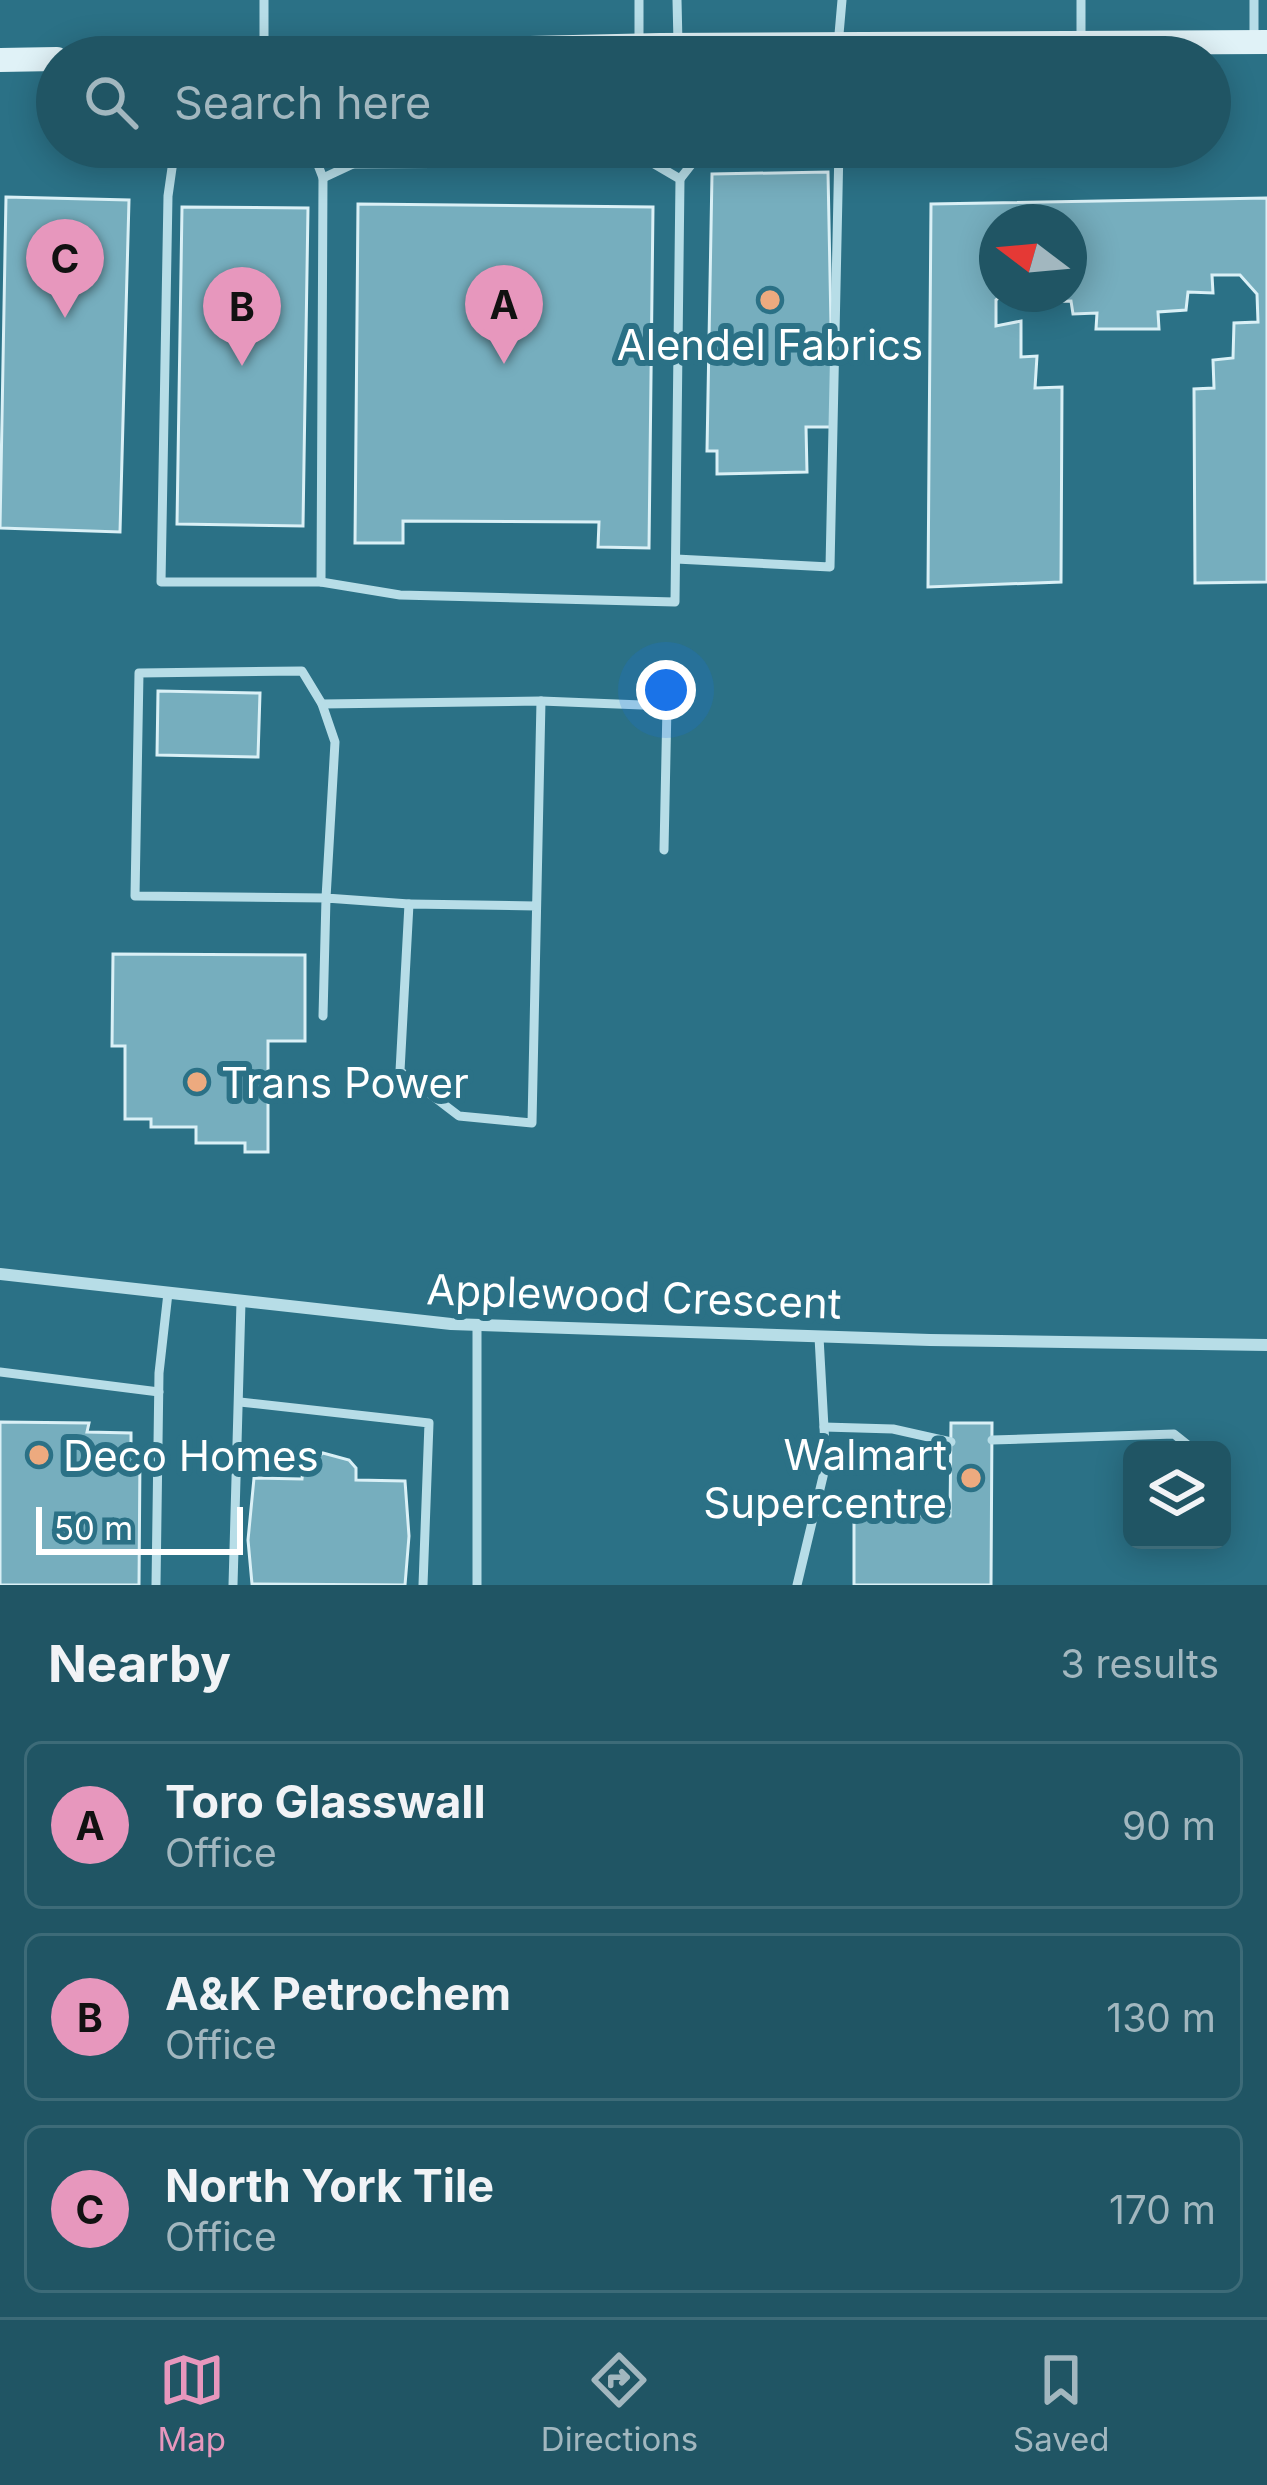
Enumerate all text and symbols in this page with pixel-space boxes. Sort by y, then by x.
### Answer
search box [36,36,1231,168]
icon: search [78,69,144,135]
text: Search here [174,75,431,130]
north arrow [979,204,1087,312]
pin: C [26,219,104,318]
pin: A [465,265,543,364]
pin: B [203,267,281,366]
marker: Alendel Fabrics [757,287,783,313]
place label: Alendel Fabrics [617,319,923,370]
your location [636,660,696,720]
place label: Trans Power [221,1057,469,1108]
marker: Trans Power [184,1069,210,1095]
street label: Applewood Crescent [426,1263,842,1329]
place label: Walmart Supercentre [703,1429,947,1528]
place label: Deco Homes [63,1430,319,1481]
map controls [1123,1441,1231,1549]
button: layers [1123,1441,1231,1549]
marker: Deco Homes [26,1442,52,1468]
marker: Walmart Supercentre [958,1465,984,1491]
scale bar [36,1501,243,1554]
text: 50 m [54,1508,133,1548]
text: Nearby [48,1633,231,1694]
text: 3 results [1061,1640,1219,1687]
text: Toro Glasswall [165,1774,486,1829]
text: A [75,1802,105,1849]
text: 90 m [1122,1802,1216,1849]
text: Office [165,1829,277,1876]
text: A&K Petrochem [165,1966,511,2021]
text: B [77,1994,103,2041]
text: 130 m [1106,1994,1216,2041]
text: Office [165,2021,277,2068]
text: North York Tile [165,2158,494,2213]
text: C [76,2186,104,2233]
text: 170 m [1109,2186,1216,2233]
text: Office [165,2213,277,2260]
tab: Map [157,2347,226,2459]
tab: Directions [541,2347,698,2459]
tab: Saved [1013,2347,1110,2459]

